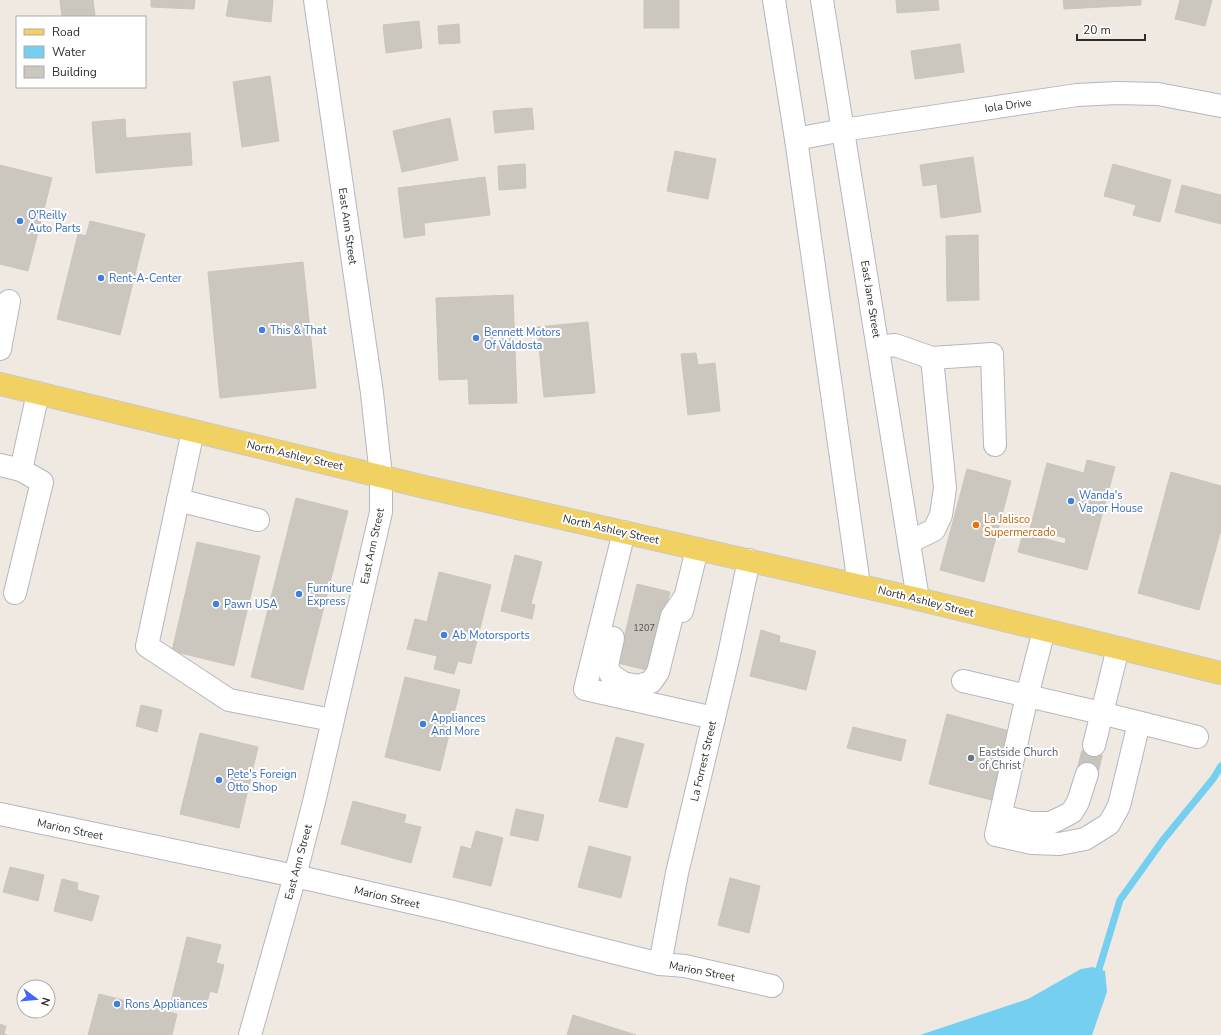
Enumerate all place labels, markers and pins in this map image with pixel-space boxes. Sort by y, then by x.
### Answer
place label: O'Reilly Auto Parts [28,208,81,236]
marker: O'Reilly Auto Parts [15,216,25,226]
place label: Rent-A-Center [109,271,182,286]
marker: Rent-A-Center [96,273,106,283]
place label: This & That [270,323,327,338]
marker: This & That [257,325,267,335]
place label: Bennett Motors Of Valdosta [484,325,561,353]
marker: Bennett Motors Of Valdosta [471,333,481,343]
place label: Wanda's Vapor House [1078,488,1143,516]
marker: Wanda's Vapor House [1066,496,1076,506]
place label: La Jalisco Supermercado [984,512,1056,540]
marker: La Jalisco Supermercado [971,520,981,530]
place label: Furniture Express [307,581,352,609]
marker: Furniture Express [294,589,304,599]
place label: Pawn USA [224,597,278,612]
marker: Pawn USA [211,599,221,609]
place label: Ab Motorsports [452,628,530,643]
marker: Ab Motorsports [439,630,449,640]
place label: Appliances And More [431,711,486,739]
marker: Appliances And More [418,719,428,729]
place label: Eastside Church of Christ [979,745,1058,773]
marker: Eastside Church of Christ [966,753,976,763]
place label: Pete's Foreign Otto Shop [227,767,297,795]
marker: Pete's Foreign Otto Shop [214,775,224,785]
place label: Rons Appliances [125,997,208,1012]
marker: Rons Appliances [112,999,122,1009]

